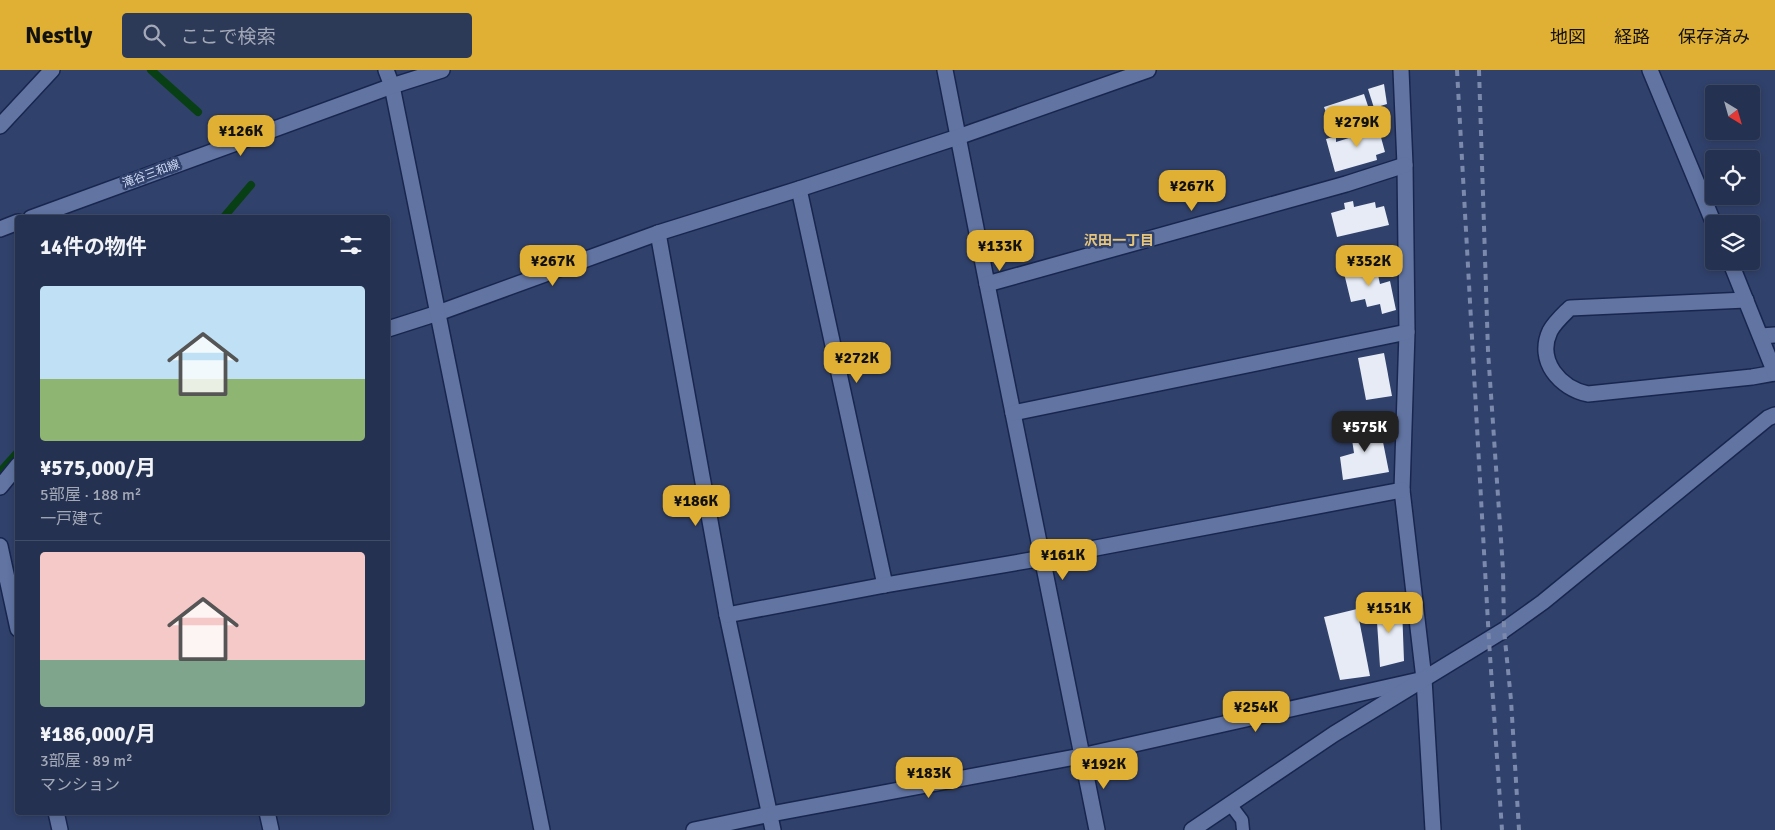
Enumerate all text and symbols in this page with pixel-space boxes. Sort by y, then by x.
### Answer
search box [122,13,472,58]
text: Nestly [25,20,92,50]
icon: search [140,21,168,49]
text: ここで検索 [180,25,275,49]
text: 地図 [1550,26,1586,48]
text: 経路 [1614,26,1650,48]
text: 保存済み [1678,26,1750,48]
north arrow [1705,85,1760,140]
map controls [1705,85,1760,270]
pin: ¥279K [1322,106,1392,148]
text: ¥279K [1335,112,1379,132]
pin: ¥126K [206,114,276,157]
text: ¥126K [219,121,263,141]
button: locate [1705,150,1760,205]
street label: 滝谷三和線 [120,157,182,191]
pin: ¥267K [1157,170,1227,212]
text: ¥267K [1170,176,1214,196]
button: layers [1705,215,1760,270]
pin: ¥133K [965,230,1035,272]
icon: filters [337,231,365,259]
district label: 沢田一丁目 [1084,232,1154,249]
text: 14件の物件 [40,234,147,260]
text: ¥133K [978,236,1022,256]
pin: ¥267K [518,244,588,287]
pin: ¥352K [1334,244,1404,287]
text: ¥267K [531,251,575,271]
text: ¥352K [1347,251,1391,271]
icon: home [158,319,248,409]
pin: ¥272K [822,342,892,384]
text: ¥272K [835,348,879,368]
pin: ¥575K [1330,410,1400,453]
text: ¥575K [1343,417,1387,437]
text: ¥575,000/月 [40,455,156,481]
pin: ¥186K [661,484,731,527]
text: 5部屋 · 188 m² [40,485,141,505]
text: ¥186K [674,491,718,511]
text: 一戸建て [40,509,104,529]
pin: ¥161K [1028,538,1098,581]
text: ¥161K [1041,545,1085,565]
icon: home [158,584,248,674]
pin: ¥151K [1354,592,1424,634]
text: ¥151K [1367,598,1411,618]
pin: ¥254K [1221,690,1291,733]
text: ¥254K [1234,697,1278,717]
text: ¥186,000/月 [40,721,156,747]
pin: ¥192K [1069,748,1139,790]
text: 3部屋 · 89 m² [40,751,133,771]
text: ¥192K [1082,754,1126,774]
pin: ¥183K [894,756,964,799]
text: ¥183K [907,763,951,783]
text: マンション [40,775,120,795]

